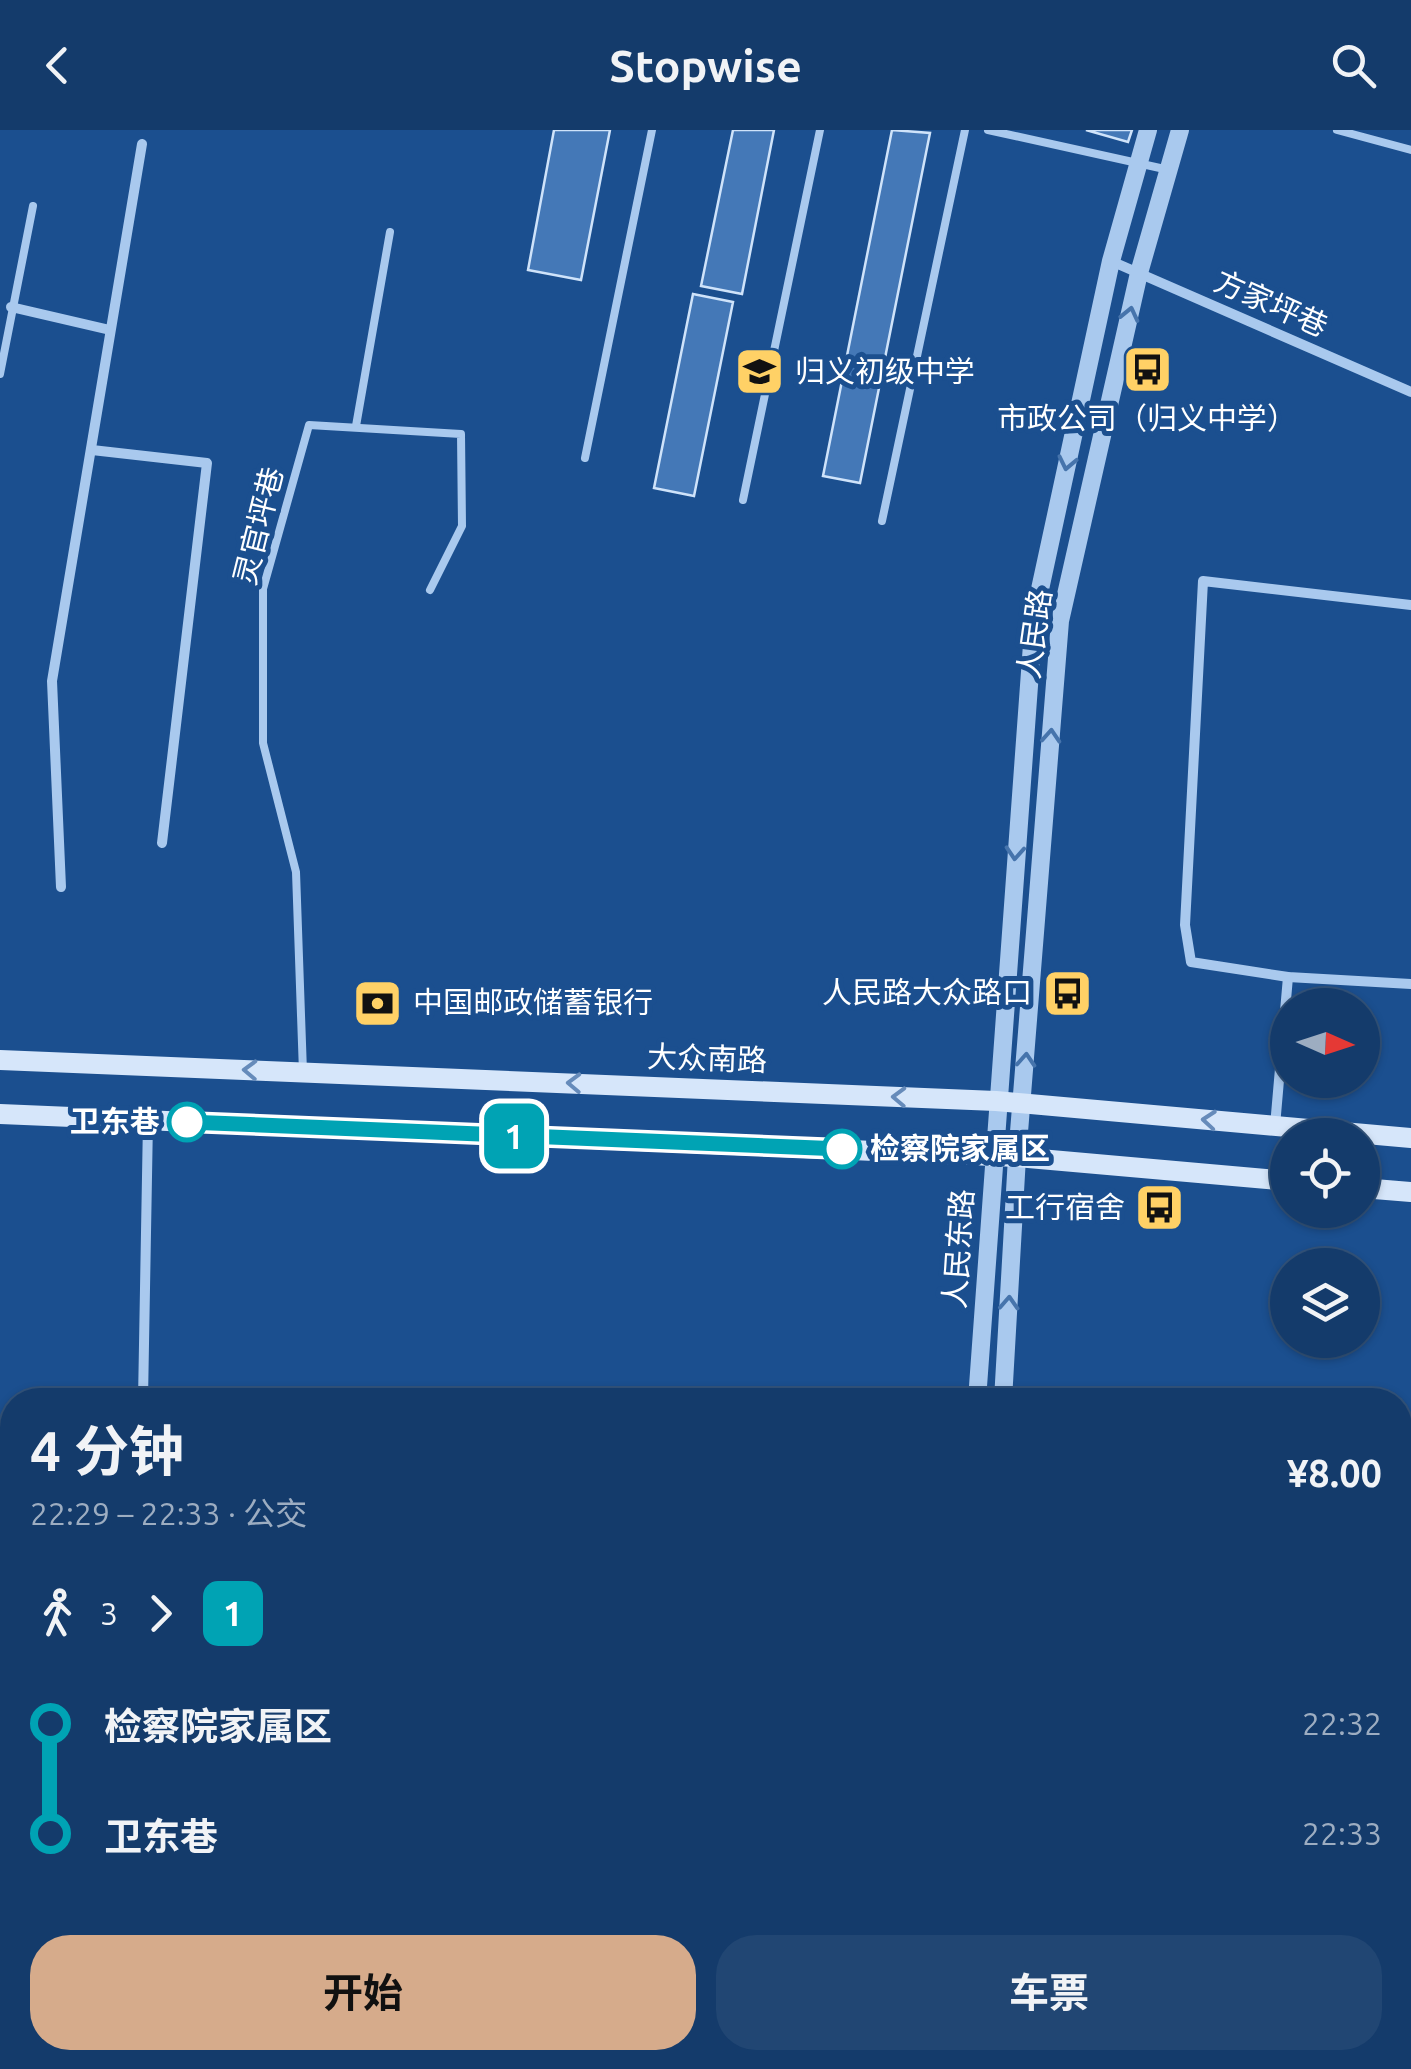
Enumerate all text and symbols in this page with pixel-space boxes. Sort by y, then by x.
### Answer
icon: back [30,38,85,93]
icon: search [1326,38,1381,93]
text: Stopwise [609,40,802,91]
street label: 方家坪巷 [1210,263,1333,343]
one-way arrow [1118,306,1139,323]
bus stop icon: 市政公司（归义中学） [1121,344,1173,396]
school or university icon: 归义初级中学 [734,346,786,398]
place label: 归义初级中学 [795,354,975,388]
place label: 市政公司（归义中学） [997,401,1297,435]
one-way arrow [1058,454,1079,471]
street label: 灵官坪巷 [227,463,289,588]
street label: 人民路 [1011,587,1057,681]
one-way arrow [1040,727,1061,743]
one-way arrow [1005,846,1027,862]
bus stop icon: 人民路大众路口 [1041,967,1093,1019]
place label: 人民路大众路口 [822,975,1032,1009]
bank icon: 中国邮政储蓄银行 [352,977,404,1029]
place label: 中国邮政储蓄银行 [413,985,653,1019]
north arrow [1270,988,1380,1098]
map controls [1270,988,1380,1358]
street label: 大众南路 [646,1039,768,1077]
one-way arrow [1014,1051,1036,1067]
one-way arrow [241,1060,257,1081]
one-way arrow [566,1073,582,1094]
one-way arrow [890,1086,906,1107]
marker: 卫东巷 [168,1103,206,1141]
place label: 卫东巷 [70,1104,160,1138]
line badge: 1 [482,1104,546,1168]
one-way arrow [1201,1109,1217,1131]
text: 1 [504,1116,524,1156]
button: locate [1270,1118,1380,1228]
marker: 检察院家属区 [823,1130,861,1168]
place label: 检察院家属区 [870,1131,1050,1165]
bus stop icon: 工行宿舍 [1134,1182,1186,1234]
street label: 人民东路 [937,1188,979,1310]
place label: 工行宿舍 [1005,1190,1125,1224]
button: layers [1270,1248,1380,1358]
one-way arrow [998,1294,1019,1310]
text: 4 分钟 [30,1420,184,1481]
text: ¥8.00 [1287,1452,1382,1494]
text: 22:29 – 22:33 · 公交 [30,1495,307,1531]
icon: walk [30,1586,85,1641]
icon: forward [133,1586,188,1641]
text: 1 [223,1593,243,1633]
text: 3 [100,1595,118,1631]
text: 检察院家属区 [104,1705,332,1747]
text: 22:32 [1302,1705,1382,1741]
text: 卫东巷 [104,1815,218,1857]
text: 22:33 [1302,1815,1382,1851]
button: 开始 [30,1935,696,2050]
button: 车票 [716,1935,1382,2050]

